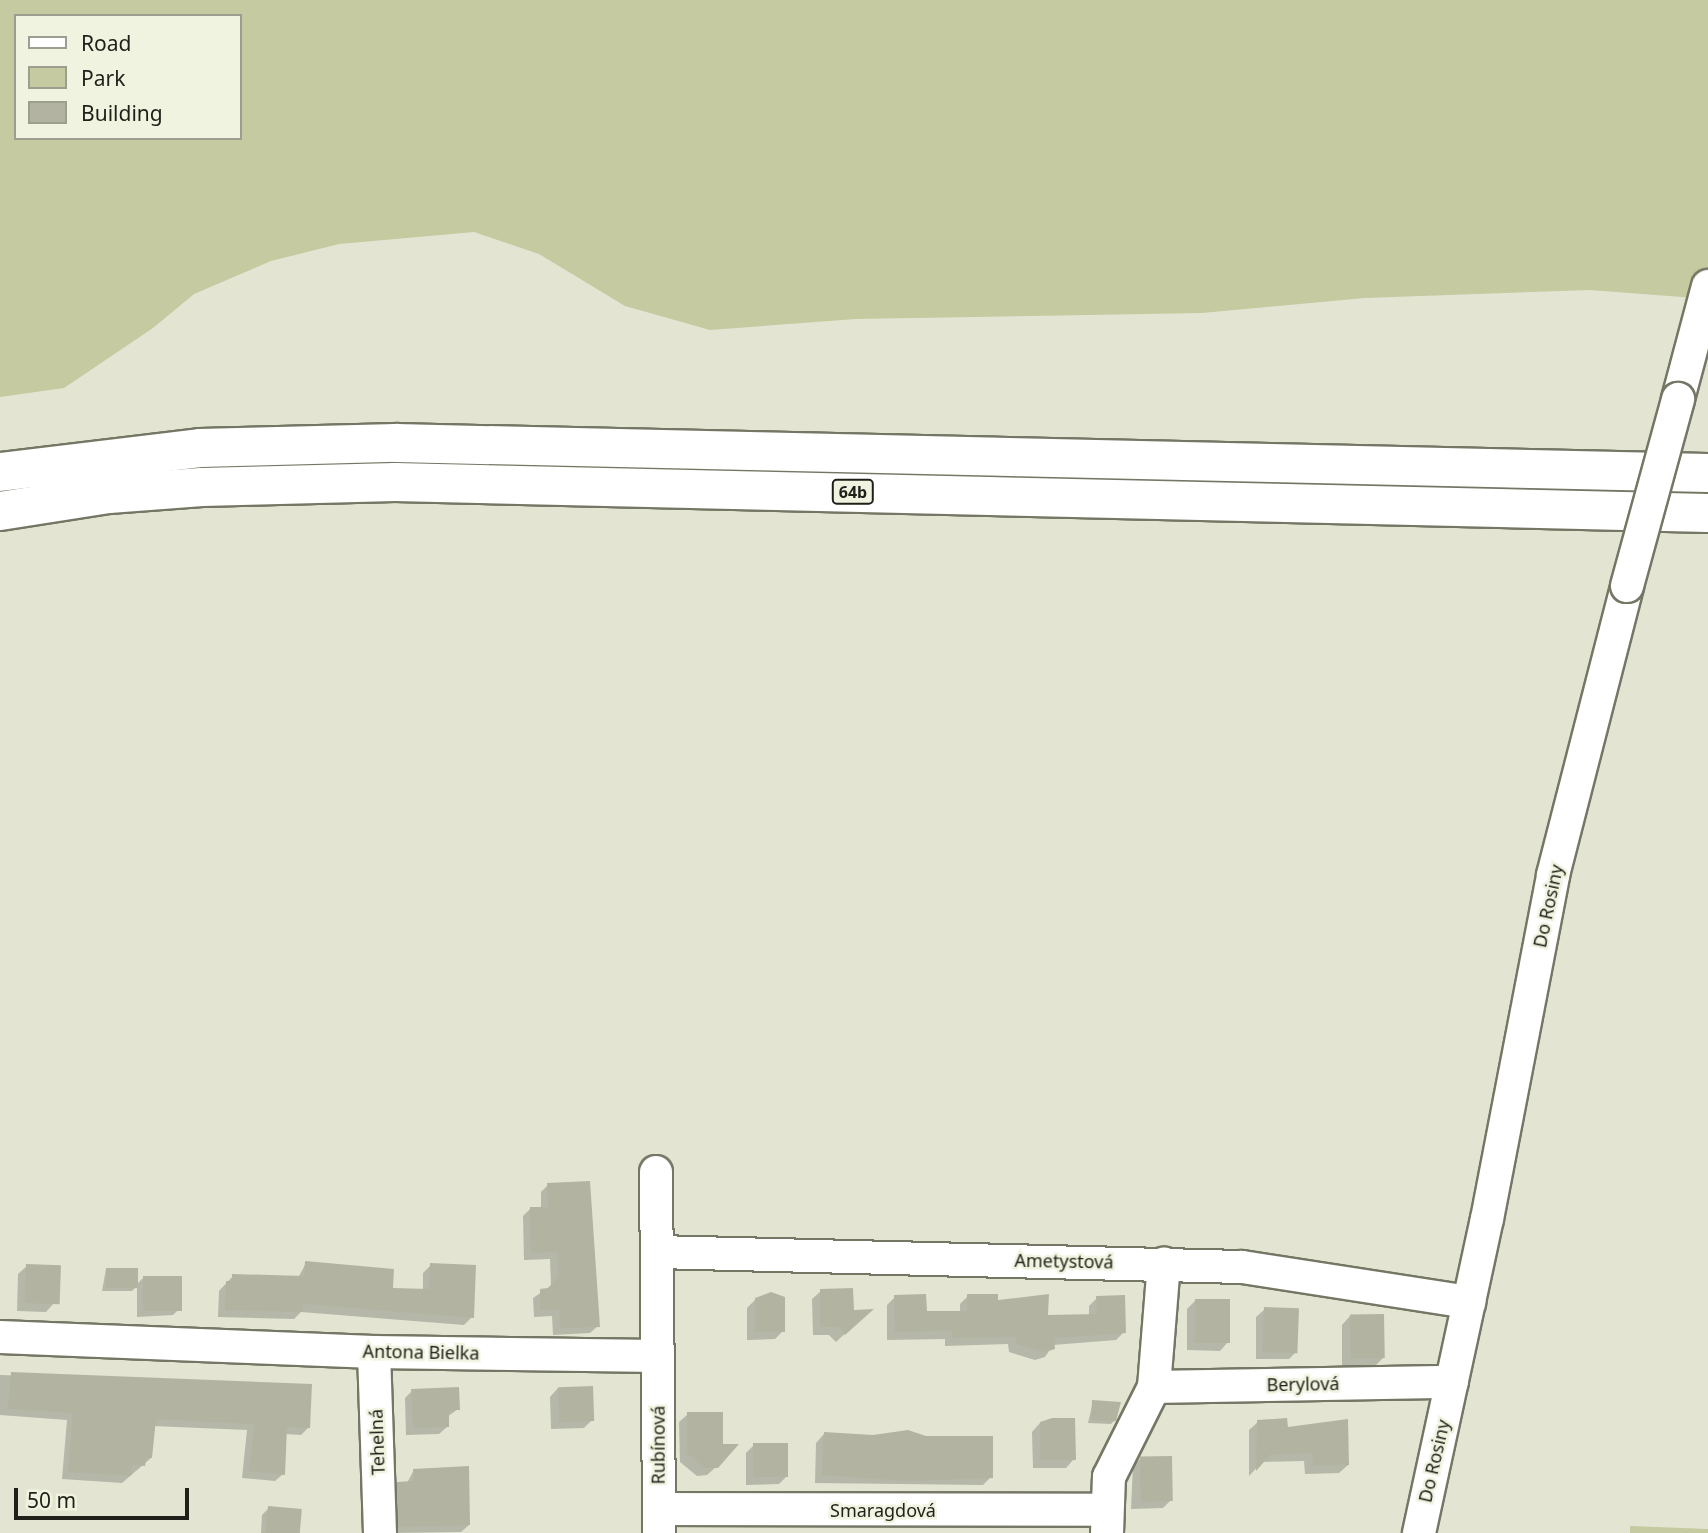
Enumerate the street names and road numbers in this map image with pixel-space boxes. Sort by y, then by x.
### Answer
road number: 64b [830,480,876,505]
street label: Do Rosiny [1529,862,1567,950]
street label: Ametystová [1014,1249,1114,1273]
street label: Antona Bielka [362,1340,480,1364]
street label: Berylová [1266,1373,1340,1395]
street label: Rubínová [647,1406,669,1484]
street label: Tehelná [365,1409,389,1475]
street label: Do Rosiny [1414,1417,1454,1505]
street label: Smaragdová [830,1499,936,1521]

